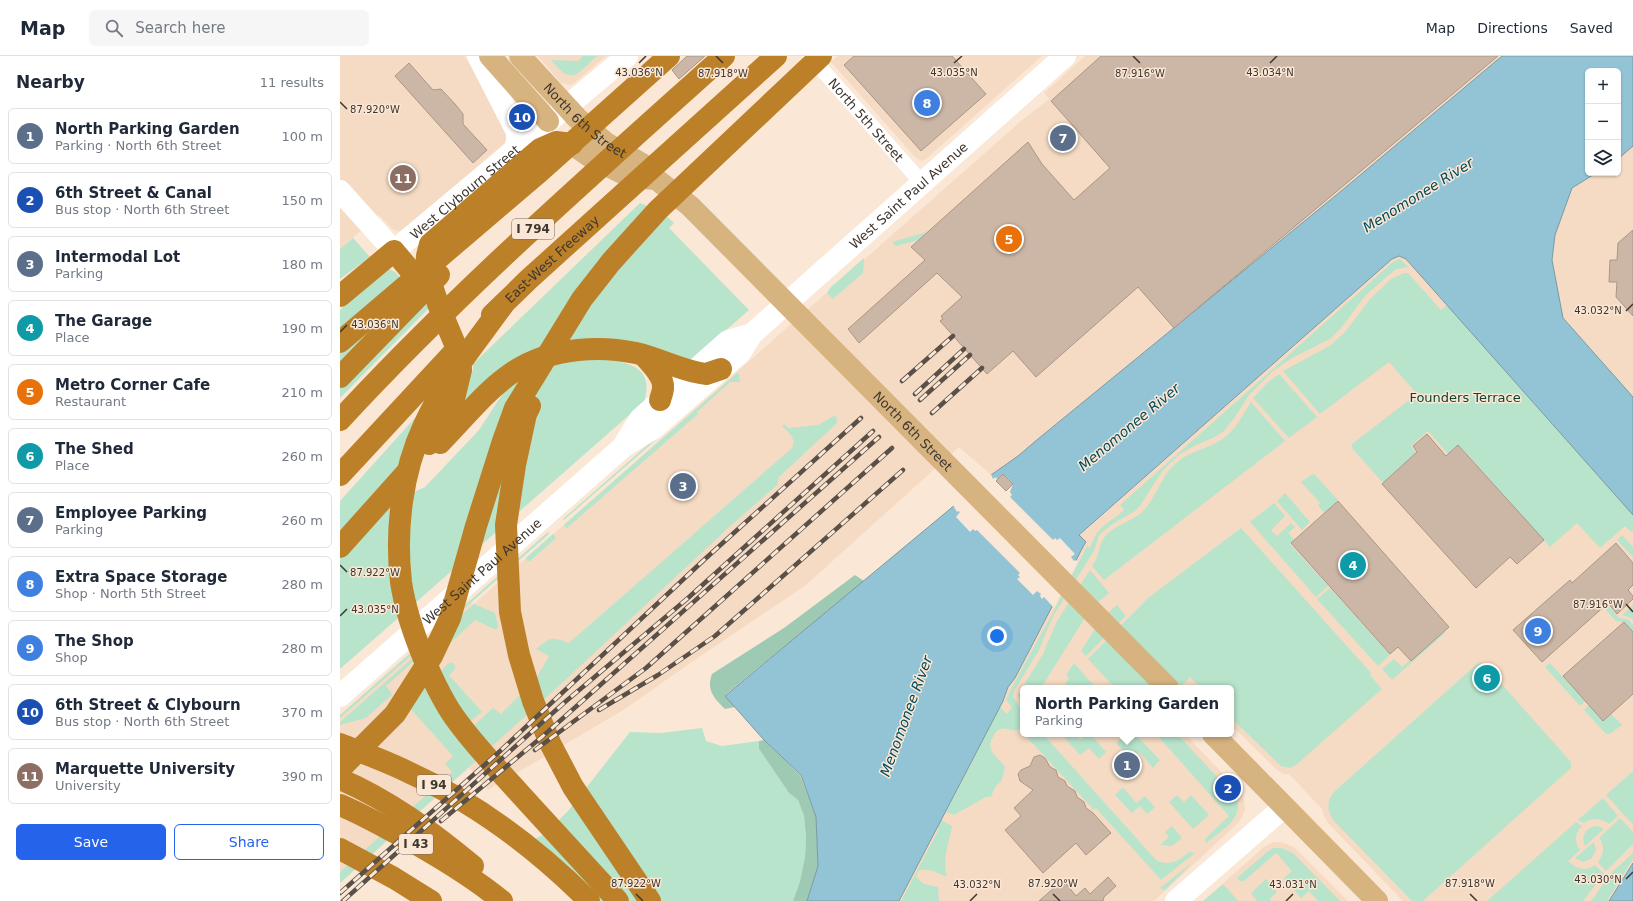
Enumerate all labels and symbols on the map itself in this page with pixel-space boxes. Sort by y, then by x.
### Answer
text: 43.036°N [615,67,663,78]
text: 43.035°N [930,67,978,78]
text: 43.034°N [1246,67,1294,78]
text: 87.918°W [698,68,748,79]
text: 87.916°W [1115,68,1165,79]
street label: North 5th Street [825,75,906,165]
street label: North 6th Street [541,80,629,161]
pin: 8 [914,88,940,118]
pin: 10 [509,102,535,132]
text: 87.920°W [350,104,400,115]
pin: 7 [1050,123,1076,153]
street label: West Saint Paul Avenue [846,139,971,252]
street label: West Clybourn Street [407,142,523,242]
water label: Menomonee River [1360,154,1477,235]
pin: 11 [390,163,416,193]
street label: East-West Freeway [502,212,603,306]
road number: I 794 [512,219,554,239]
pin: 5 [996,224,1022,254]
text: 43.032°N [1574,305,1622,316]
text: 43.036°N [351,319,399,330]
water label: Menomonee River [1075,379,1184,474]
street label: North 6th Street [870,388,955,474]
park label: Founders Terrace [1409,390,1521,405]
pin: 3 [670,471,696,501]
street label: West Saint Paul Avenue [420,515,545,628]
pin: 4 [1340,550,1366,580]
text: 87.922°W [350,567,400,578]
text: 87.916°W [1573,599,1623,610]
text: 43.035°N [351,604,399,615]
pin: 9 [1525,616,1551,646]
your location [987,626,1007,646]
water label: Menomonee River [877,652,936,778]
pin: 6 [1474,663,1500,693]
pin: 1 [1114,750,1140,780]
pin: 2 [1215,773,1241,803]
road number: I 94 [417,775,451,795]
road number: I 43 [399,834,433,854]
text: 43.030°N [1574,874,1622,885]
text: 87.922°W [611,878,661,889]
text: 87.920°W [1028,878,1078,889]
text: 87.918°W [1445,878,1495,889]
text: 43.032°N [953,879,1001,890]
text: 43.031°N [1269,879,1317,890]

